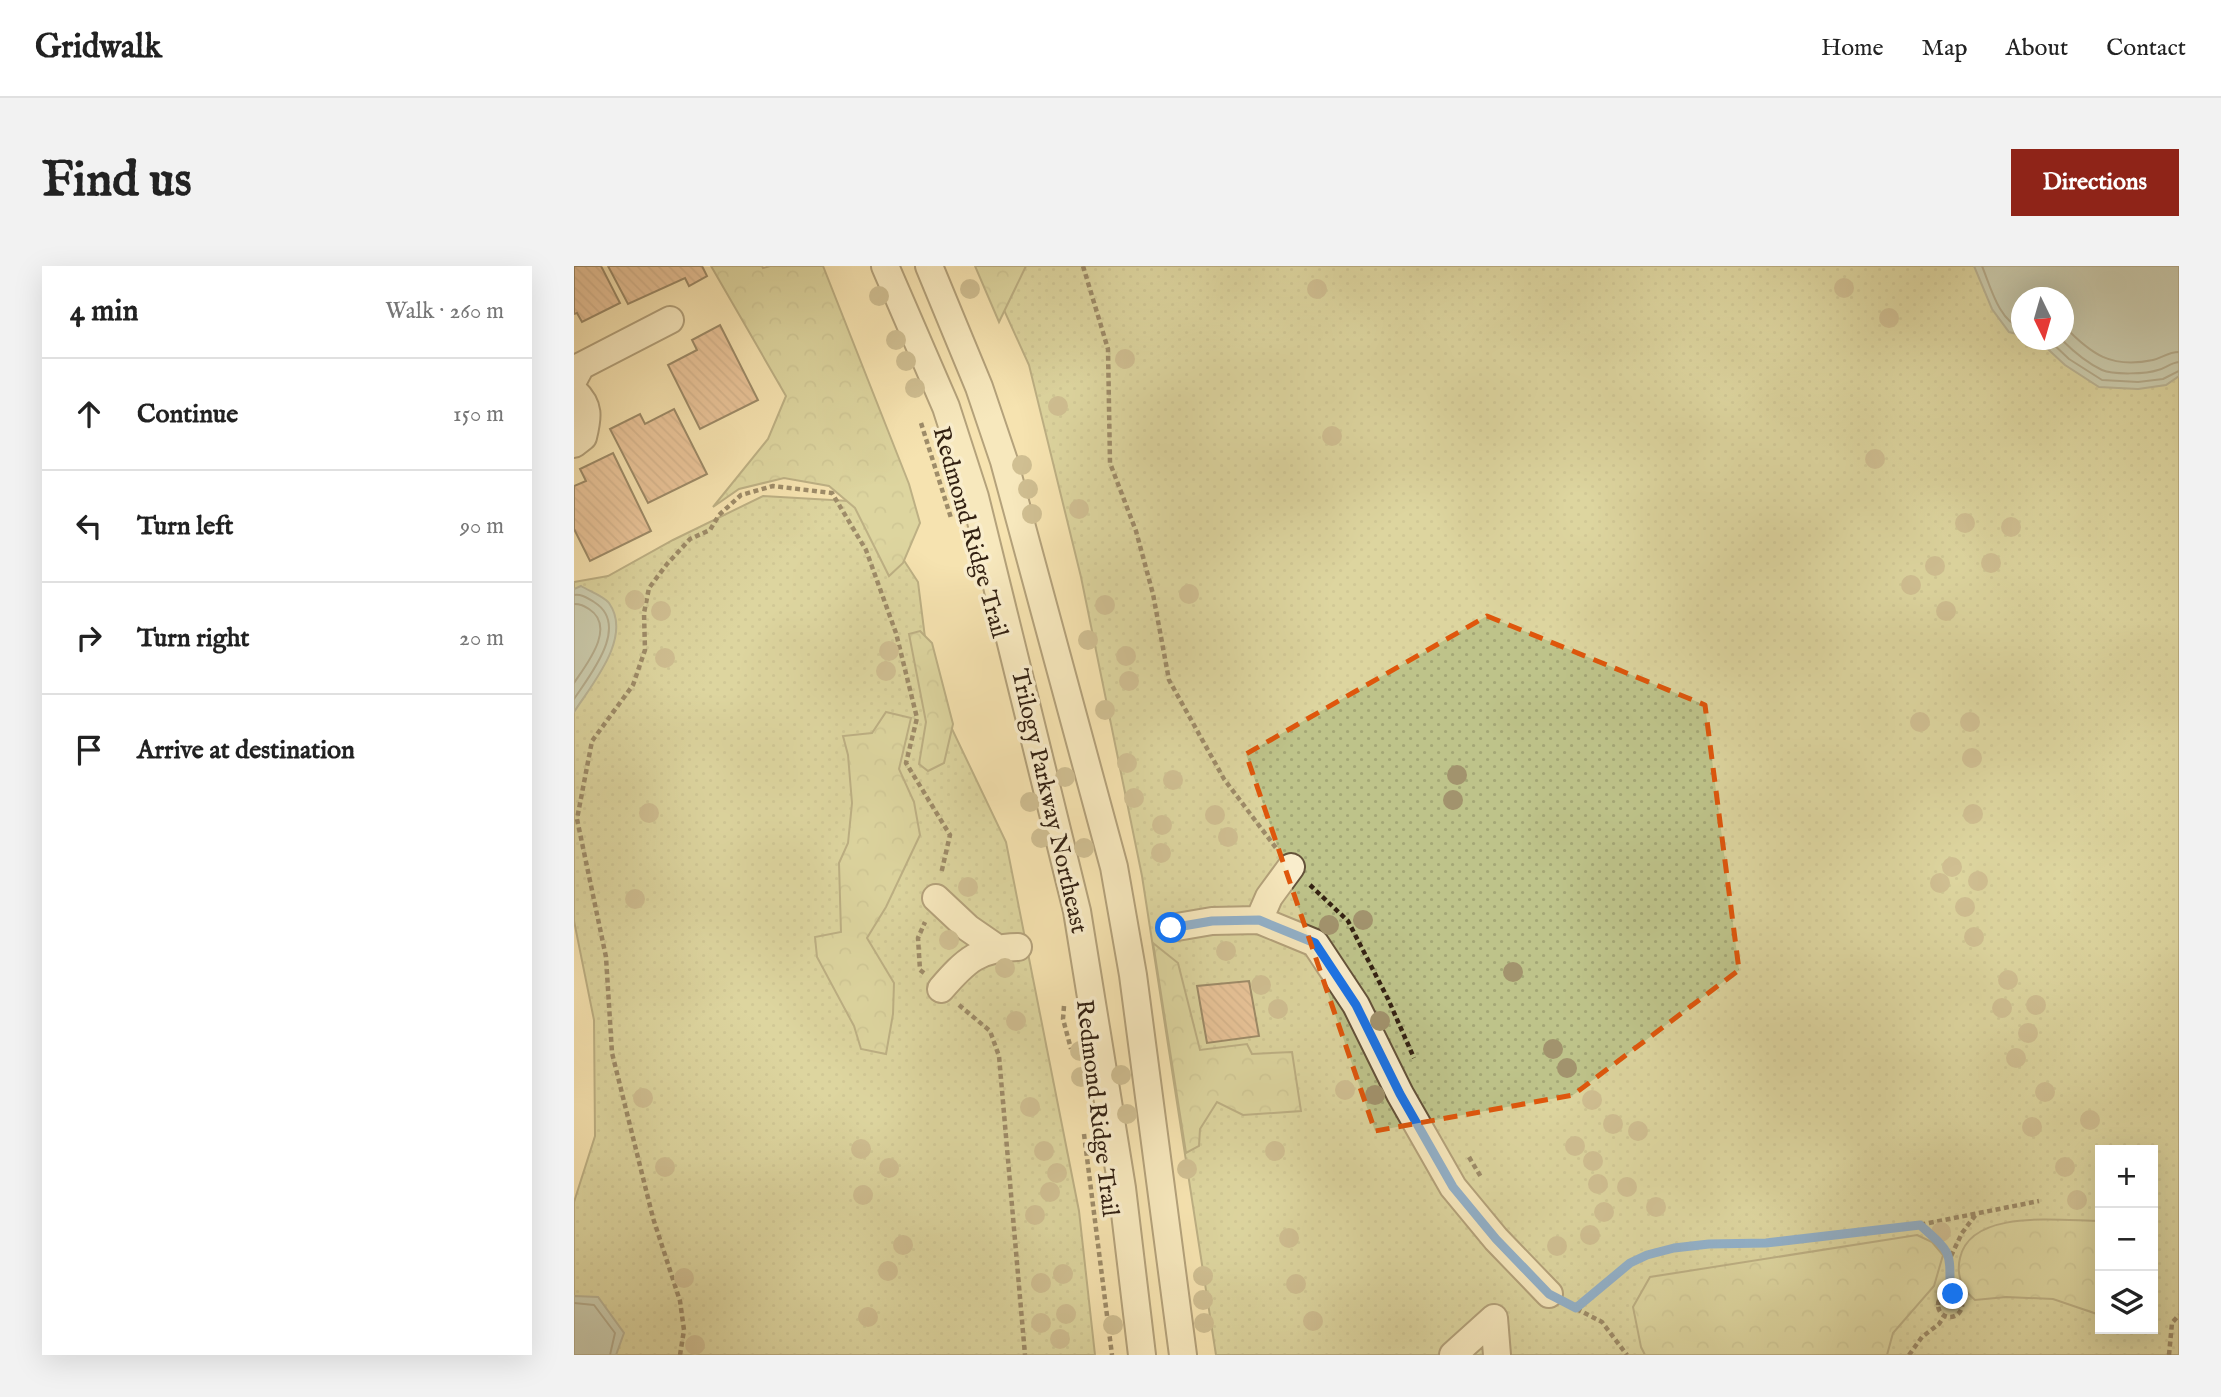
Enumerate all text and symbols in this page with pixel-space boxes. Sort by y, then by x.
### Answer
text: Gridwalk [35,27,162,69]
text: Home [1821,33,1884,64]
text: Map [1922,33,1968,64]
text: About [2006,33,2068,64]
text: Contact [2106,33,2186,64]
button: Directions [2011,149,2179,216]
text: Find us [42,151,192,213]
north arrow [2011,287,2074,350]
text: 4 min [70,293,138,331]
text: Walk · 260 m [385,297,504,326]
icon: ahead [70,395,108,433]
text: Continue [137,398,238,431]
text: 150 m [453,400,504,429]
street label: Redmond Ridge Trail [925,423,1015,642]
icon: left [70,507,108,545]
text: Turn left [137,510,234,543]
text: 90 m [460,512,504,541]
icon: right [70,619,108,657]
text: Turn right [137,622,250,655]
text: 20 m [459,624,504,653]
street label: Trilogy Parkway Northeast [1003,666,1094,937]
icon: arrive [70,731,108,769]
text: Arrive at destination [137,734,355,767]
route start [1155,912,1186,943]
street label: Redmond Ridge Trail [1068,998,1125,1219]
map controls [2095,1145,2158,1334]
button: + [2095,1145,2158,1208]
button: − [2095,1208,2158,1271]
button: layers [2095,1271,2158,1334]
route end [1937,1278,1968,1309]

